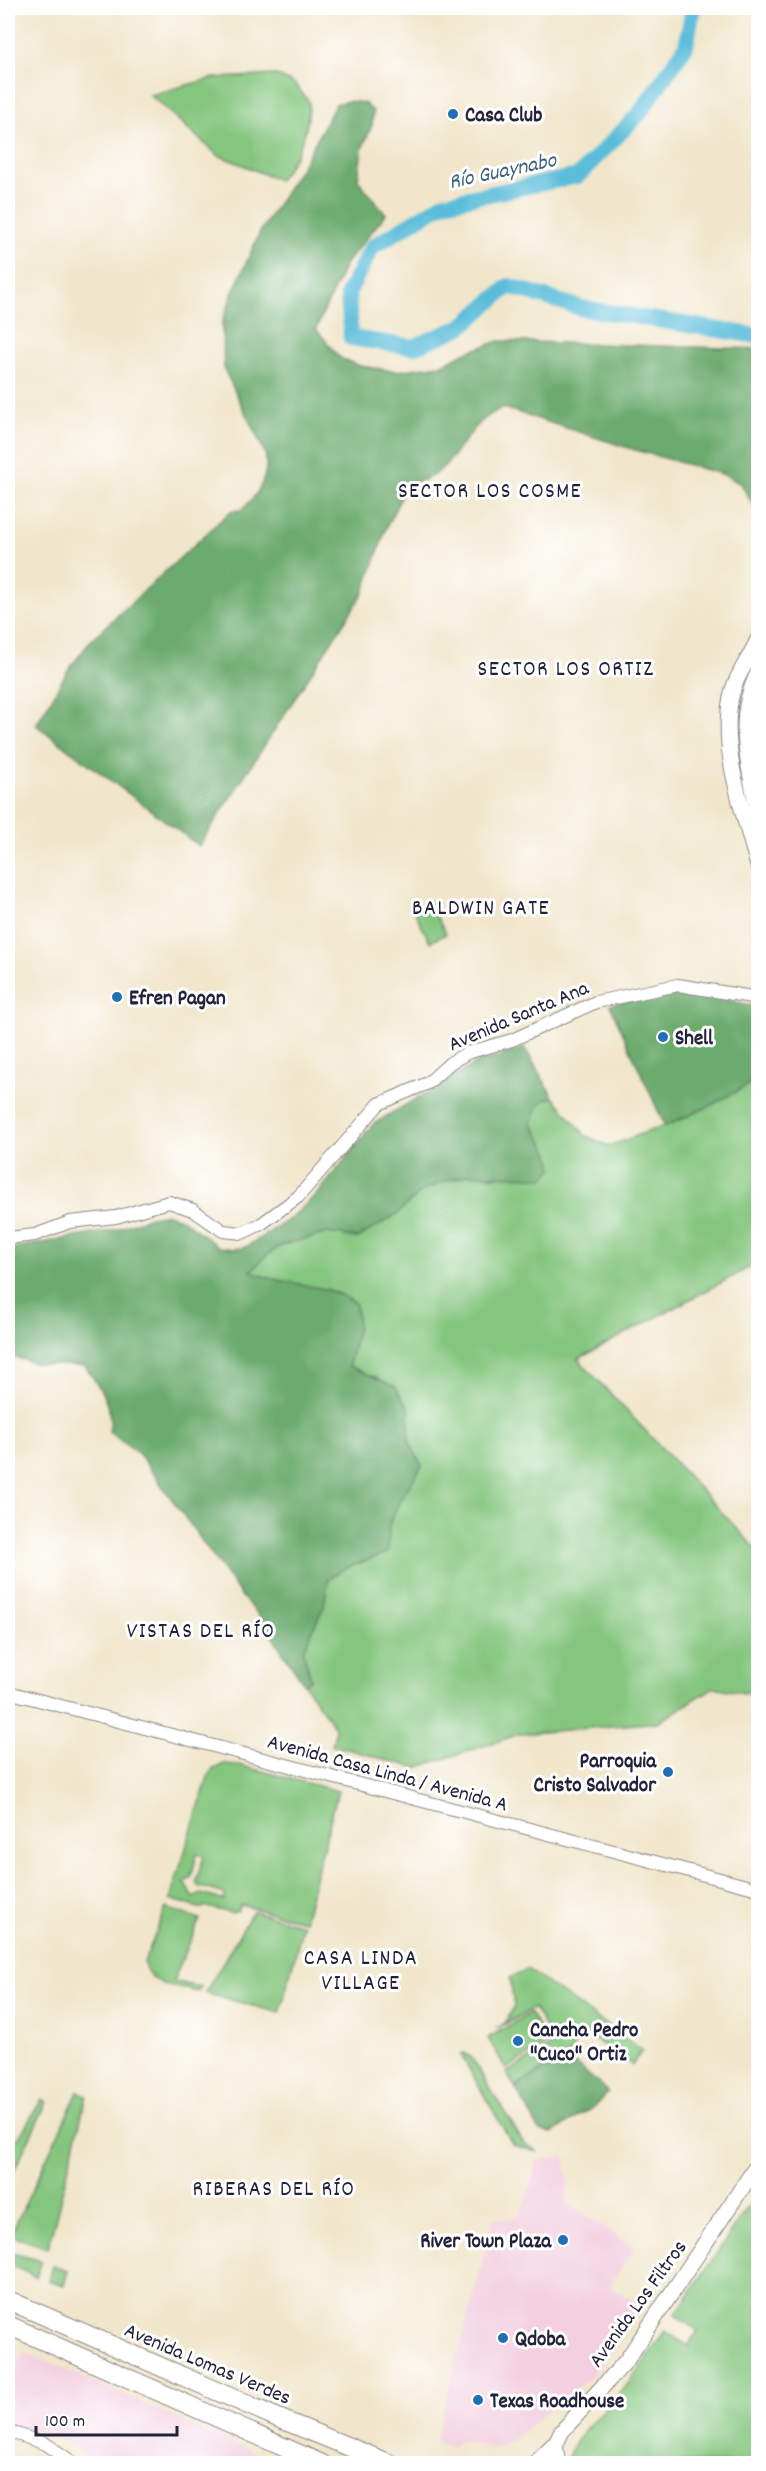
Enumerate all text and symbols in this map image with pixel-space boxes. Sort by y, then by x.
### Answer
place label: Casa Club [465,102,542,132]
marker: Casa Club [446,107,460,121]
water label: Río Guaynabo [446,146,561,199]
district label: SECTOR LOS COSME [398,477,582,508]
district label: SECTOR LOS ORTIZ [478,655,654,686]
district label: BALDWIN GATE [412,894,550,925]
street label: Avenida Santa Ana [444,974,595,1061]
place label: Efren Pagan [129,985,226,1015]
marker: Efren Pagan [110,990,124,1004]
place label: Shell [675,1025,714,1055]
marker: Shell [656,1030,670,1044]
district label: VISTAS DEL RÍO [127,1617,275,1648]
street label: Avenida Casa Linda / Avenida A [264,1728,511,1821]
place label: Parroquia Cristo Salvador [534,1748,657,1802]
marker: Parroquia Cristo Salvador [661,1765,675,1779]
district label: CASA LINDA VILLAGE [304,1944,418,2000]
place label: Cancha Pedro "Cuco" Ortiz [530,2017,638,2071]
marker: Cancha Pedro "Cuco" Ortiz [511,2034,525,2048]
district label: RIBERAS DEL RÍO [193,2175,355,2206]
place label: River Town Plaza [420,2228,552,2258]
marker: River Town Plaza [556,2233,570,2247]
street label: Avenida Los Filtros [583,2235,696,2375]
street label: Avenida Lomas Verdes [119,2317,295,2414]
place label: Qdoba [515,2326,567,2356]
marker: Qdoba [496,2331,510,2345]
place label: Texas Roadhouse [490,2388,624,2418]
marker: Texas Roadhouse [471,2393,485,2407]
scale bar [36,2399,177,2437]
text: 100 m [45,2410,85,2435]

